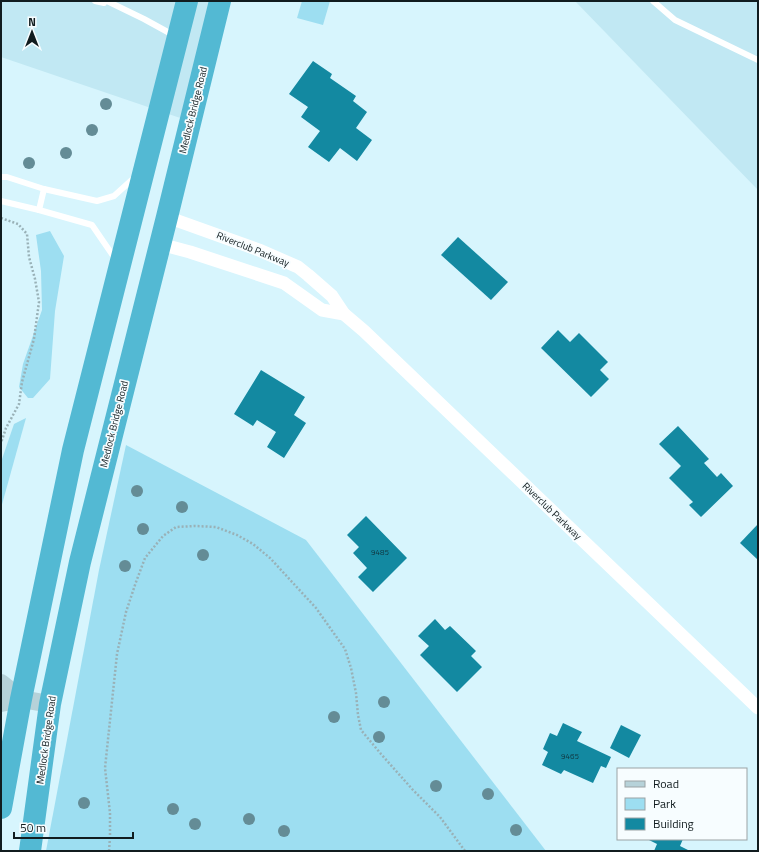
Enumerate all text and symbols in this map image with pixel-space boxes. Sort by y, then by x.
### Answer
north arrow [12,12,52,52]
text: N [28,14,36,30]
street label: Medlock Bridge Road [175,65,211,155]
street label: Riverclub Parkway [214,228,292,271]
street label: Medlock Bridge Road [96,379,132,469]
street label: Riverclub Parkway [519,479,585,543]
house number: 9485 [371,546,389,558]
street label: Medlock Bridge Road [32,695,60,785]
house number: 9465 [561,750,579,762]
legend [617,768,747,840]
text: Road [653,774,679,793]
text: Park [653,794,676,813]
scale bar [14,814,133,840]
text: Building [653,814,694,833]
text: 50 m [20,818,46,837]

